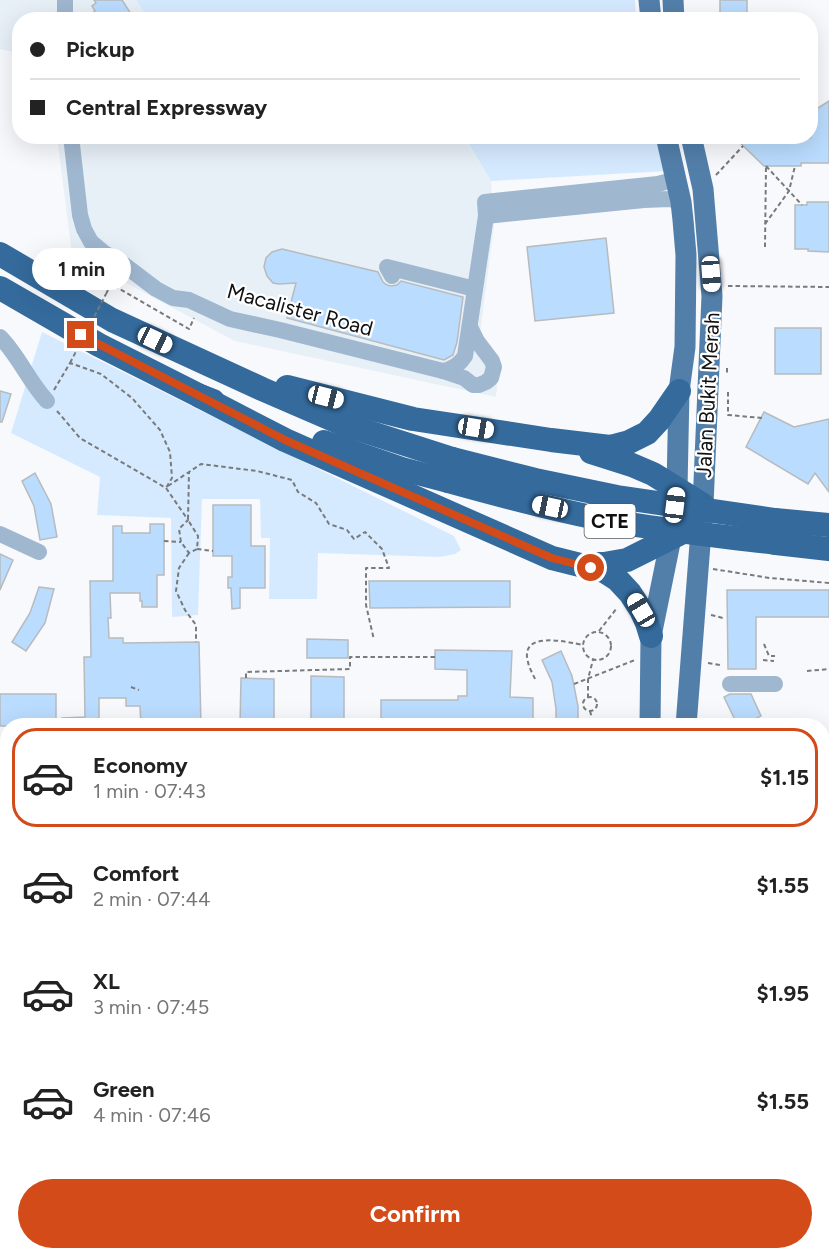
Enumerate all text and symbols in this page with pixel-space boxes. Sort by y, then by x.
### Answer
text: Pickup [66,36,135,63]
text: Central Expressway [66,94,267,121]
callout: 1 min [32,248,130,290]
car [701,255,721,293]
text: 1 min [58,257,105,281]
street label: Macalister Road [225,278,376,341]
street label: Jalan Bukit Merah [691,312,724,478]
route end [67,321,94,348]
car [135,324,175,356]
car [306,384,346,410]
car [457,416,495,440]
car [664,486,686,524]
car [531,494,569,520]
road number: CTE [584,504,636,538]
route start [577,554,604,581]
car [624,590,658,630]
icon: car [21,751,75,805]
text: Economy [93,752,188,779]
text: $1.15 [760,764,809,791]
text: 1 min · 07:43 [93,779,206,803]
icon: car [21,859,75,913]
text: Comfort [93,860,179,887]
text: $1.55 [757,872,809,899]
text: 2 min · 07:44 [93,887,210,911]
icon: car [21,967,75,1021]
text: XL [93,968,120,995]
text: $1.95 [757,980,809,1007]
text: 3 min · 07:45 [93,995,209,1019]
icon: car [21,1075,75,1129]
text: Green [93,1076,155,1103]
text: $1.55 [757,1088,809,1115]
text: 4 min · 07:46 [93,1103,211,1127]
button: Confirm [18,1179,812,1248]

